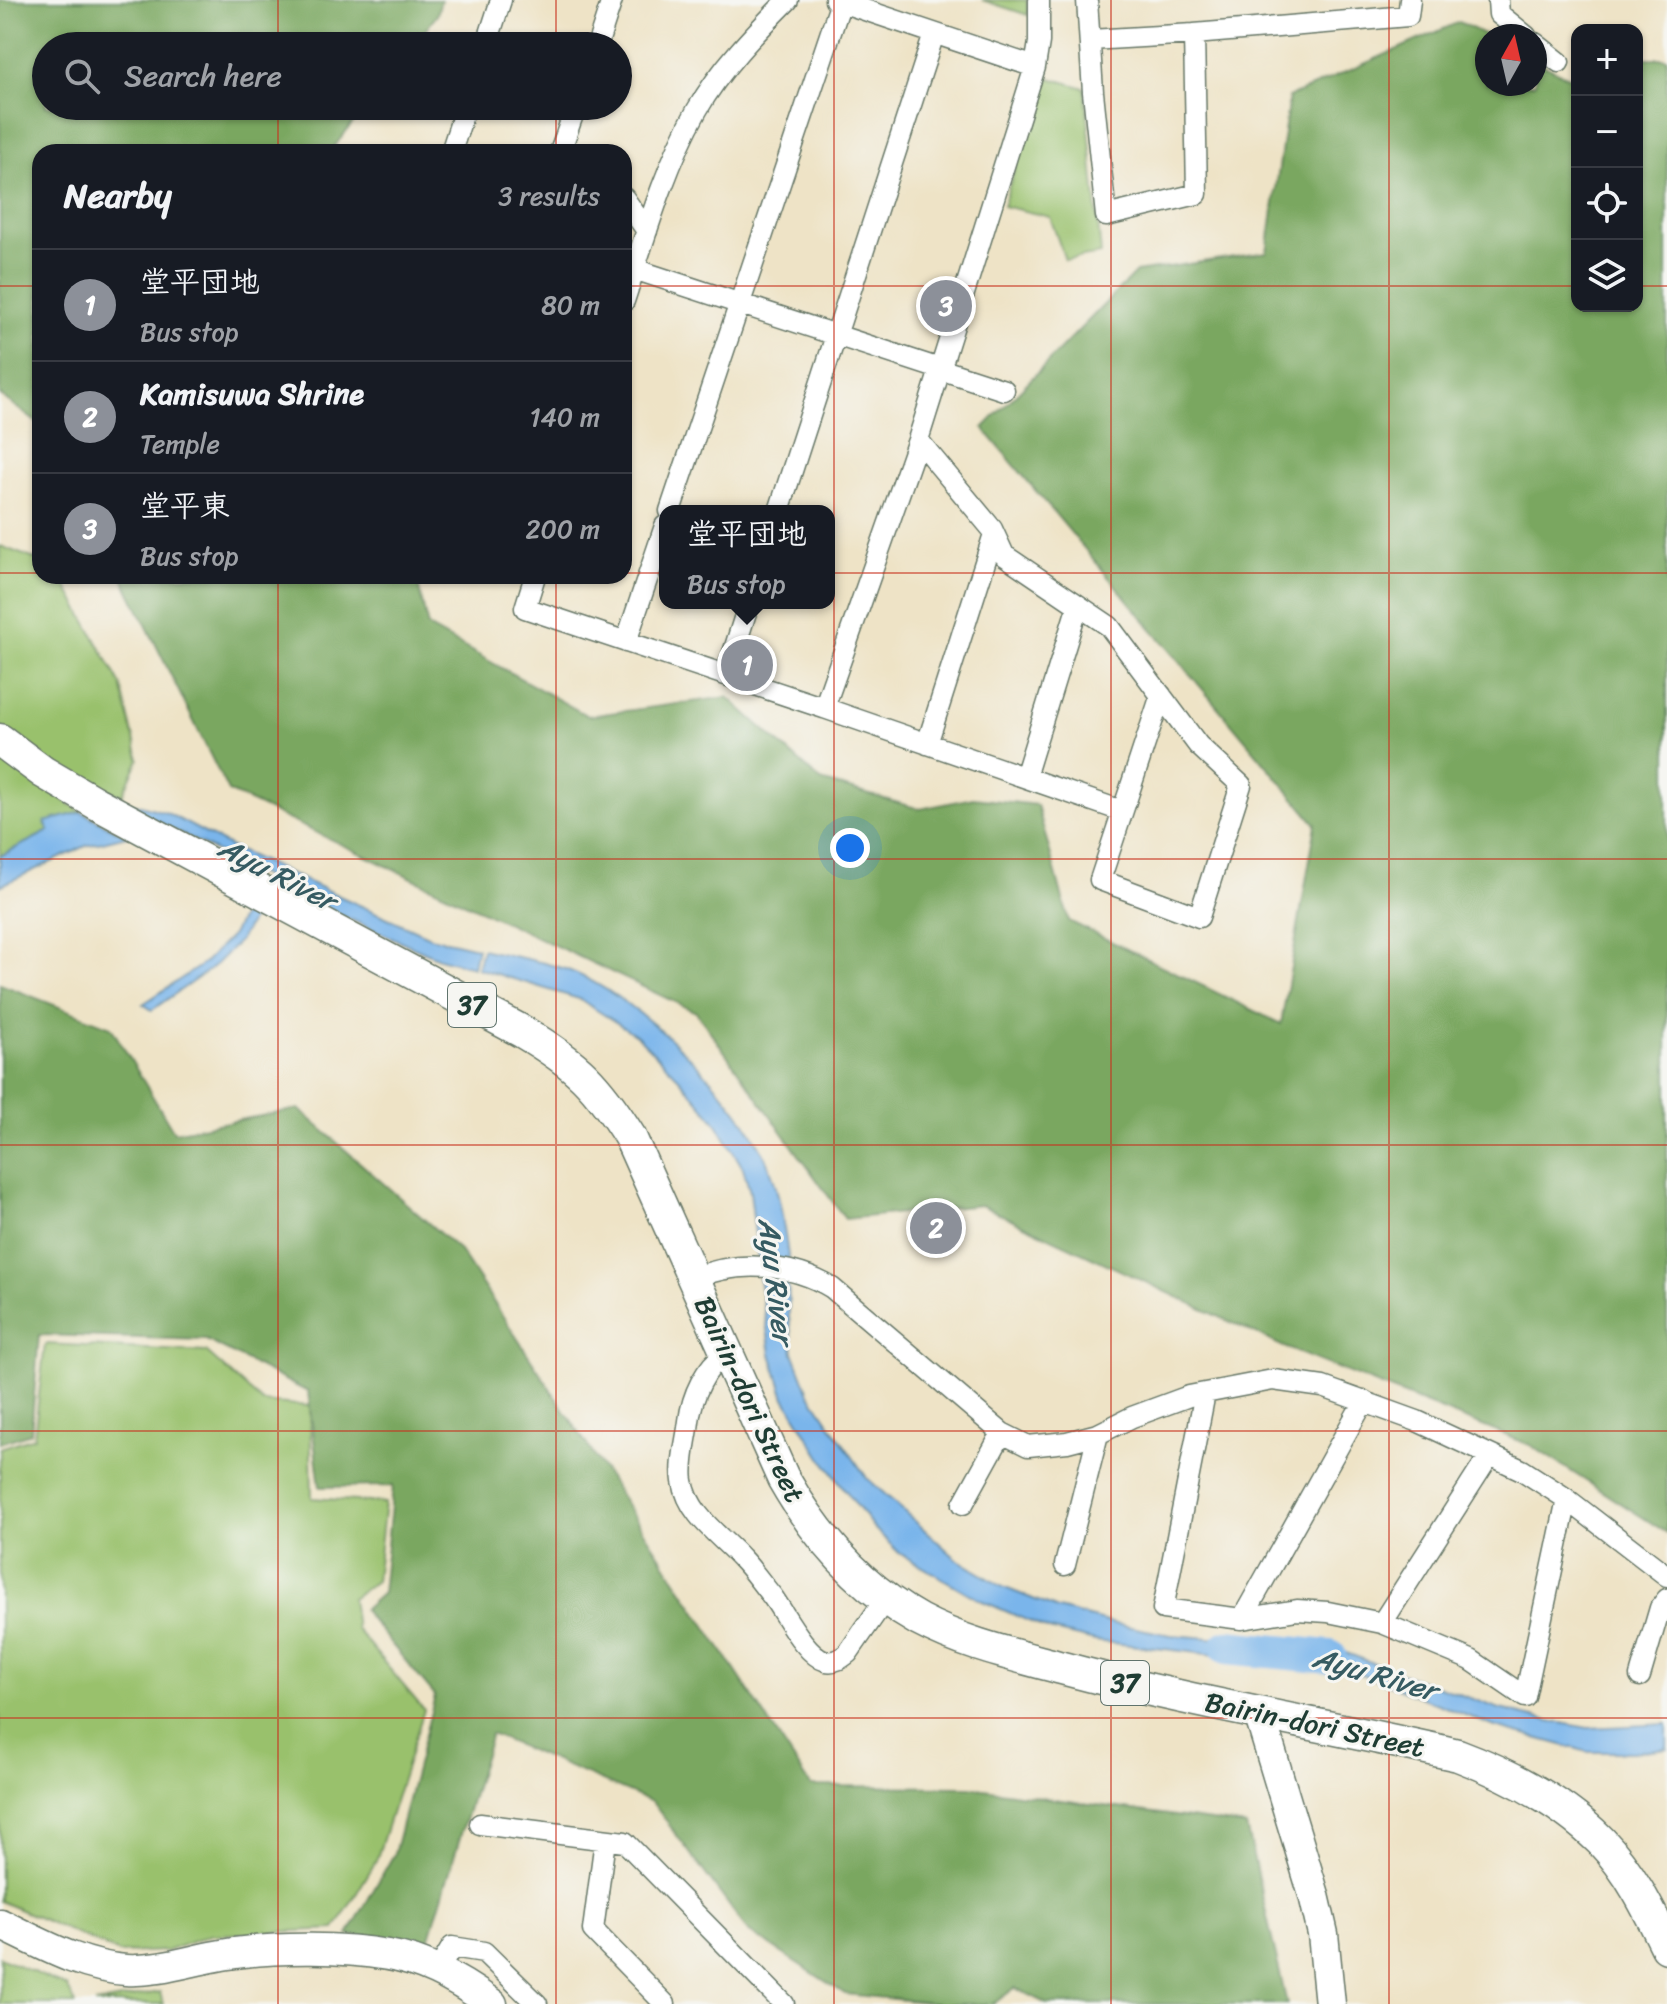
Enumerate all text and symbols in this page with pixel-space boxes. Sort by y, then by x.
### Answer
north arrow [1475,24,1547,96]
map controls [1571,24,1643,312]
button: + [1571,24,1643,96]
search box [32,32,632,120]
text: Search here [124,49,282,103]
icon: search [60,54,104,98]
button: − [1571,96,1643,168]
text: Nearby [64,166,172,226]
button: locate [1571,168,1643,240]
text: 3 results [498,173,600,219]
button: layers [1571,240,1643,312]
text: 堂平団地 [140,255,260,309]
pin: 3 [920,276,972,336]
text: 1 [84,282,96,328]
text: 80 m [541,282,600,328]
text: Bus stop [140,309,238,355]
text: Kamisuwa Shrine [140,367,364,421]
text: 2 [82,394,98,440]
text: 140 m [529,394,600,440]
text: Temple [140,421,220,467]
text: 堂平東 [140,479,230,533]
popup [659,505,835,609]
text: 3 [83,506,97,552]
text: 200 m [525,506,600,552]
text: 堂平団地 [687,507,807,561]
text: Bus stop [140,533,238,579]
text: Bus stop [687,561,785,607]
pin: 1 [721,635,773,695]
water label: Ayu River [208,821,350,929]
your location [830,828,870,868]
road number: 37 [448,983,496,1027]
pin: 2 [910,1198,962,1258]
water label: Ayu River [741,1214,811,1352]
street label: Bairin-dori Street [680,1288,819,1511]
water label: Ayu River [1306,1630,1448,1719]
road number: 37 [1101,1661,1149,1705]
street label: Bairin-dori Street [1200,1677,1429,1772]

